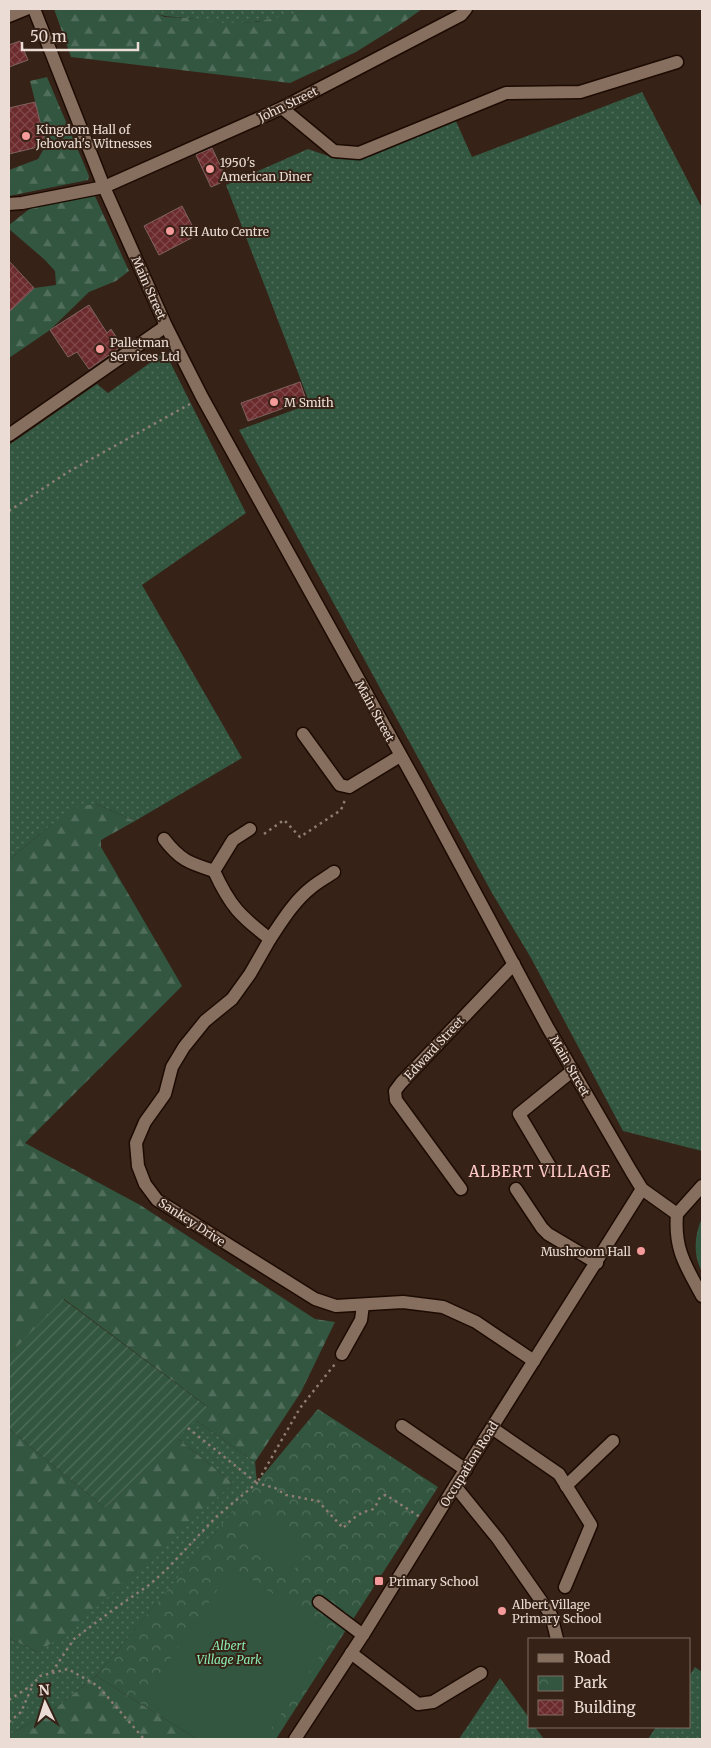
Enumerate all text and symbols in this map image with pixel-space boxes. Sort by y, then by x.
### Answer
scale bar [22,20,139,52]
text: 50 m [30,27,67,46]
street label: John Street [255,83,320,125]
place label: Kingdom Hall of Jehovah's Witnesses [35,122,152,151]
marker: Kingdom Hall of Jehovah's Witnesses [20,130,32,142]
place label: 1950's American Diner [219,155,312,184]
marker: 1950's American Diner [204,163,216,175]
place label: KH Auto Centre [180,224,269,239]
marker: KH Auto Centre [164,225,176,237]
street label: Main Street [128,254,170,322]
place label: Palletman Services Ltd [110,335,180,364]
marker: Palletman Services Ltd [94,343,106,355]
place label: M Smith [284,395,334,410]
marker: M Smith [268,396,280,408]
street label: Main Street [352,678,398,744]
street label: Edward Street [401,1013,467,1083]
street label: Main Street [547,1033,593,1099]
district label: ALBERT VILLAGE [468,1162,611,1181]
street label: Sankey Drive [156,1195,228,1249]
place label: Mushroom Hall [541,1244,631,1259]
marker: Mushroom Hall [635,1245,647,1257]
street label: Occupation Road [437,1419,501,1509]
place label: Primary School [389,1574,479,1589]
marker: Primary School [373,1575,385,1587]
place label: Albert Village Primary School [511,1597,602,1626]
marker: Albert Village Primary School [496,1605,508,1617]
park label: Albert Village Park [196,1638,262,1667]
legend [528,1638,691,1728]
text: Road [574,1648,610,1667]
text: Park [574,1673,608,1692]
north arrow [20,1678,70,1728]
text: N [38,1681,50,1699]
text: Building [574,1698,636,1717]

